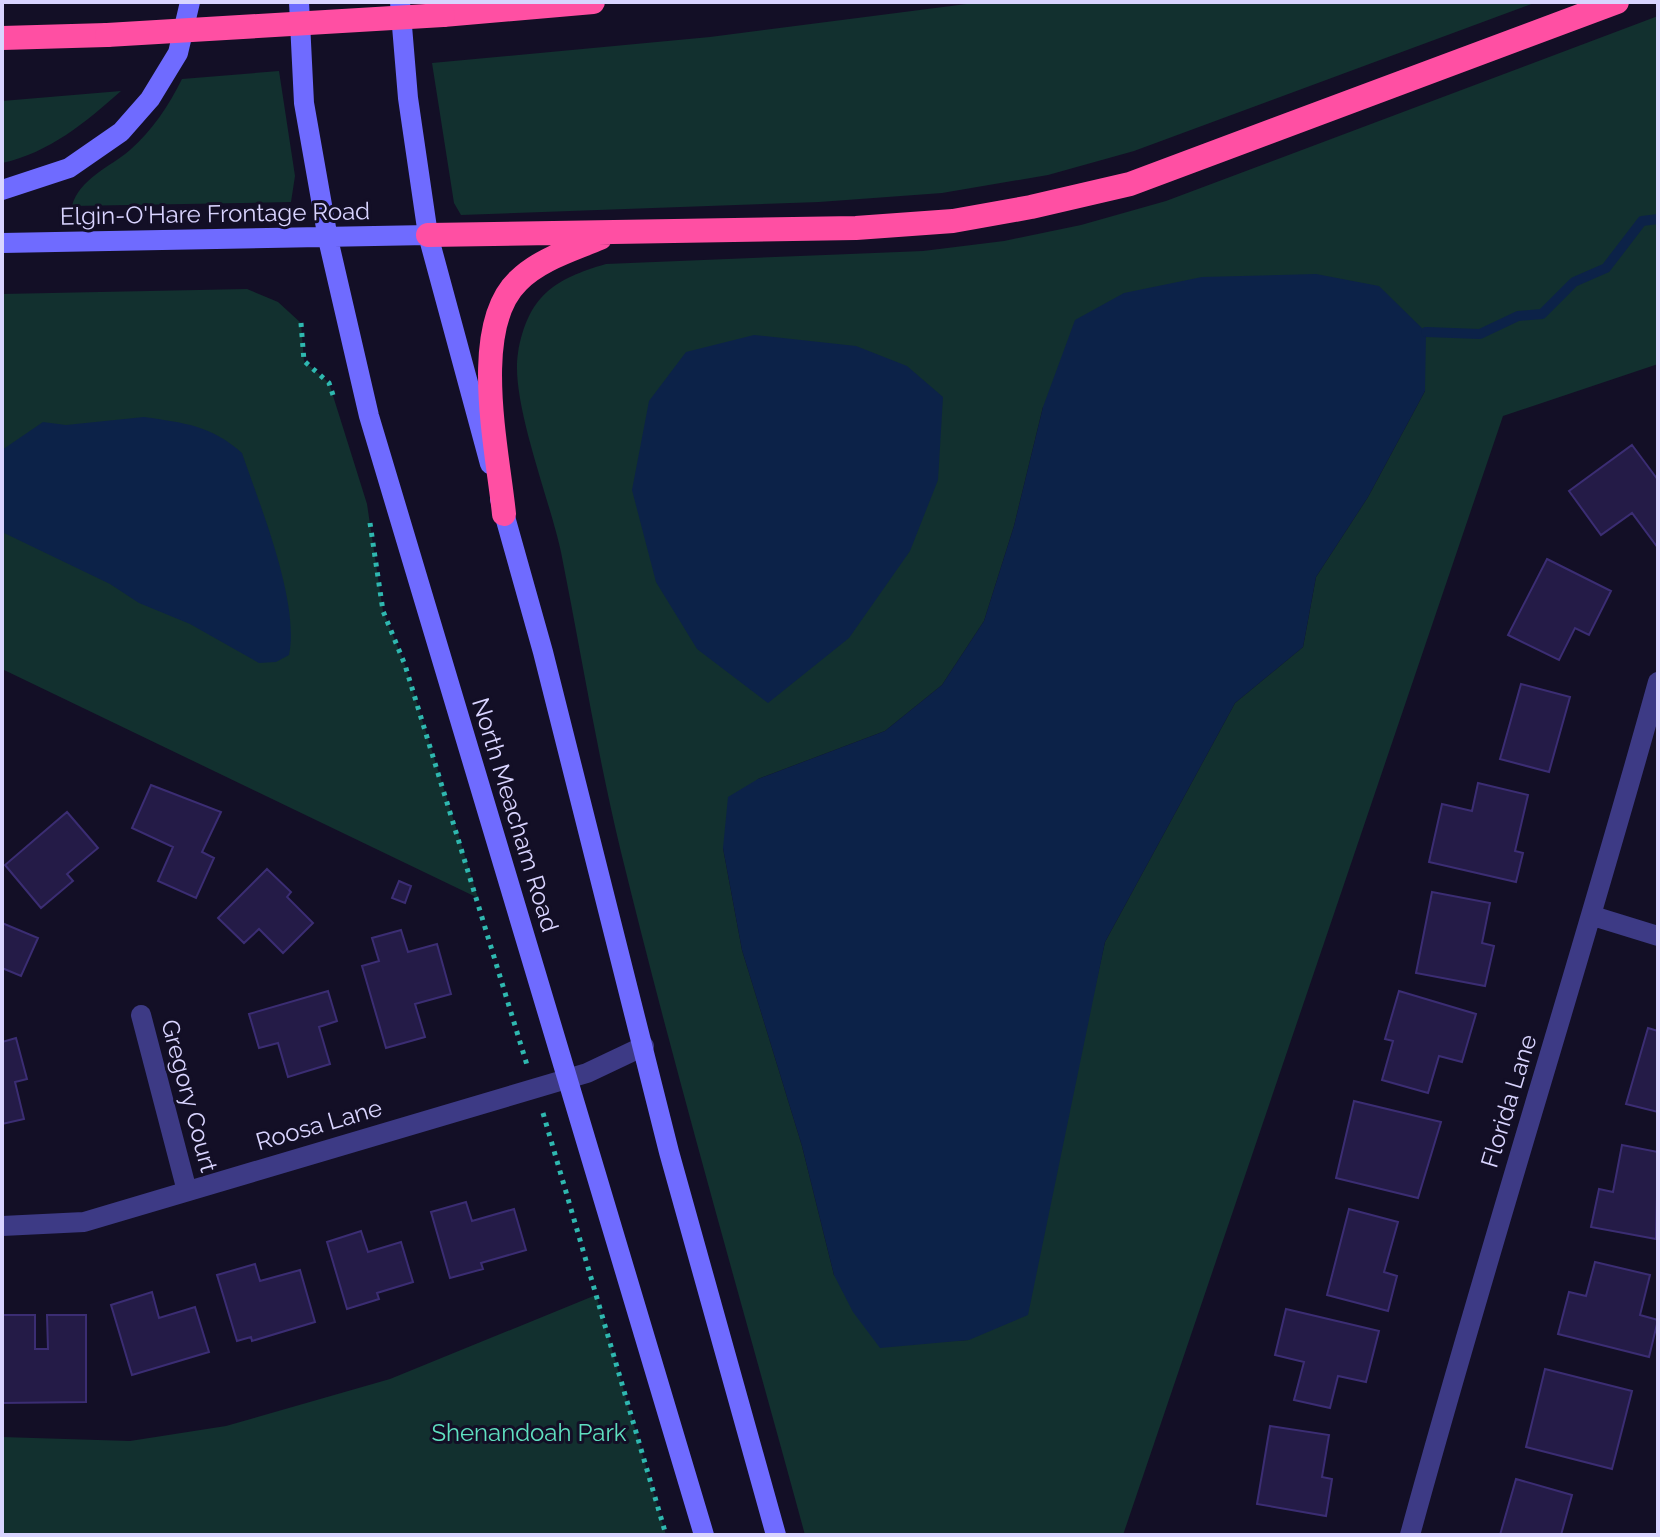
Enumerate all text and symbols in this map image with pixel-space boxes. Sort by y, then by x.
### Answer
street label: Elgin-O'Hare Frontage Road [60,196,370,231]
street label: North Meacham Road [466,694,565,935]
street label: Gregory Court [155,1016,224,1175]
street label: Florida Lane [1474,1031,1543,1171]
street label: Roosa Lane [252,1093,385,1156]
park label: Shenandoah Park [431,1418,627,1447]

